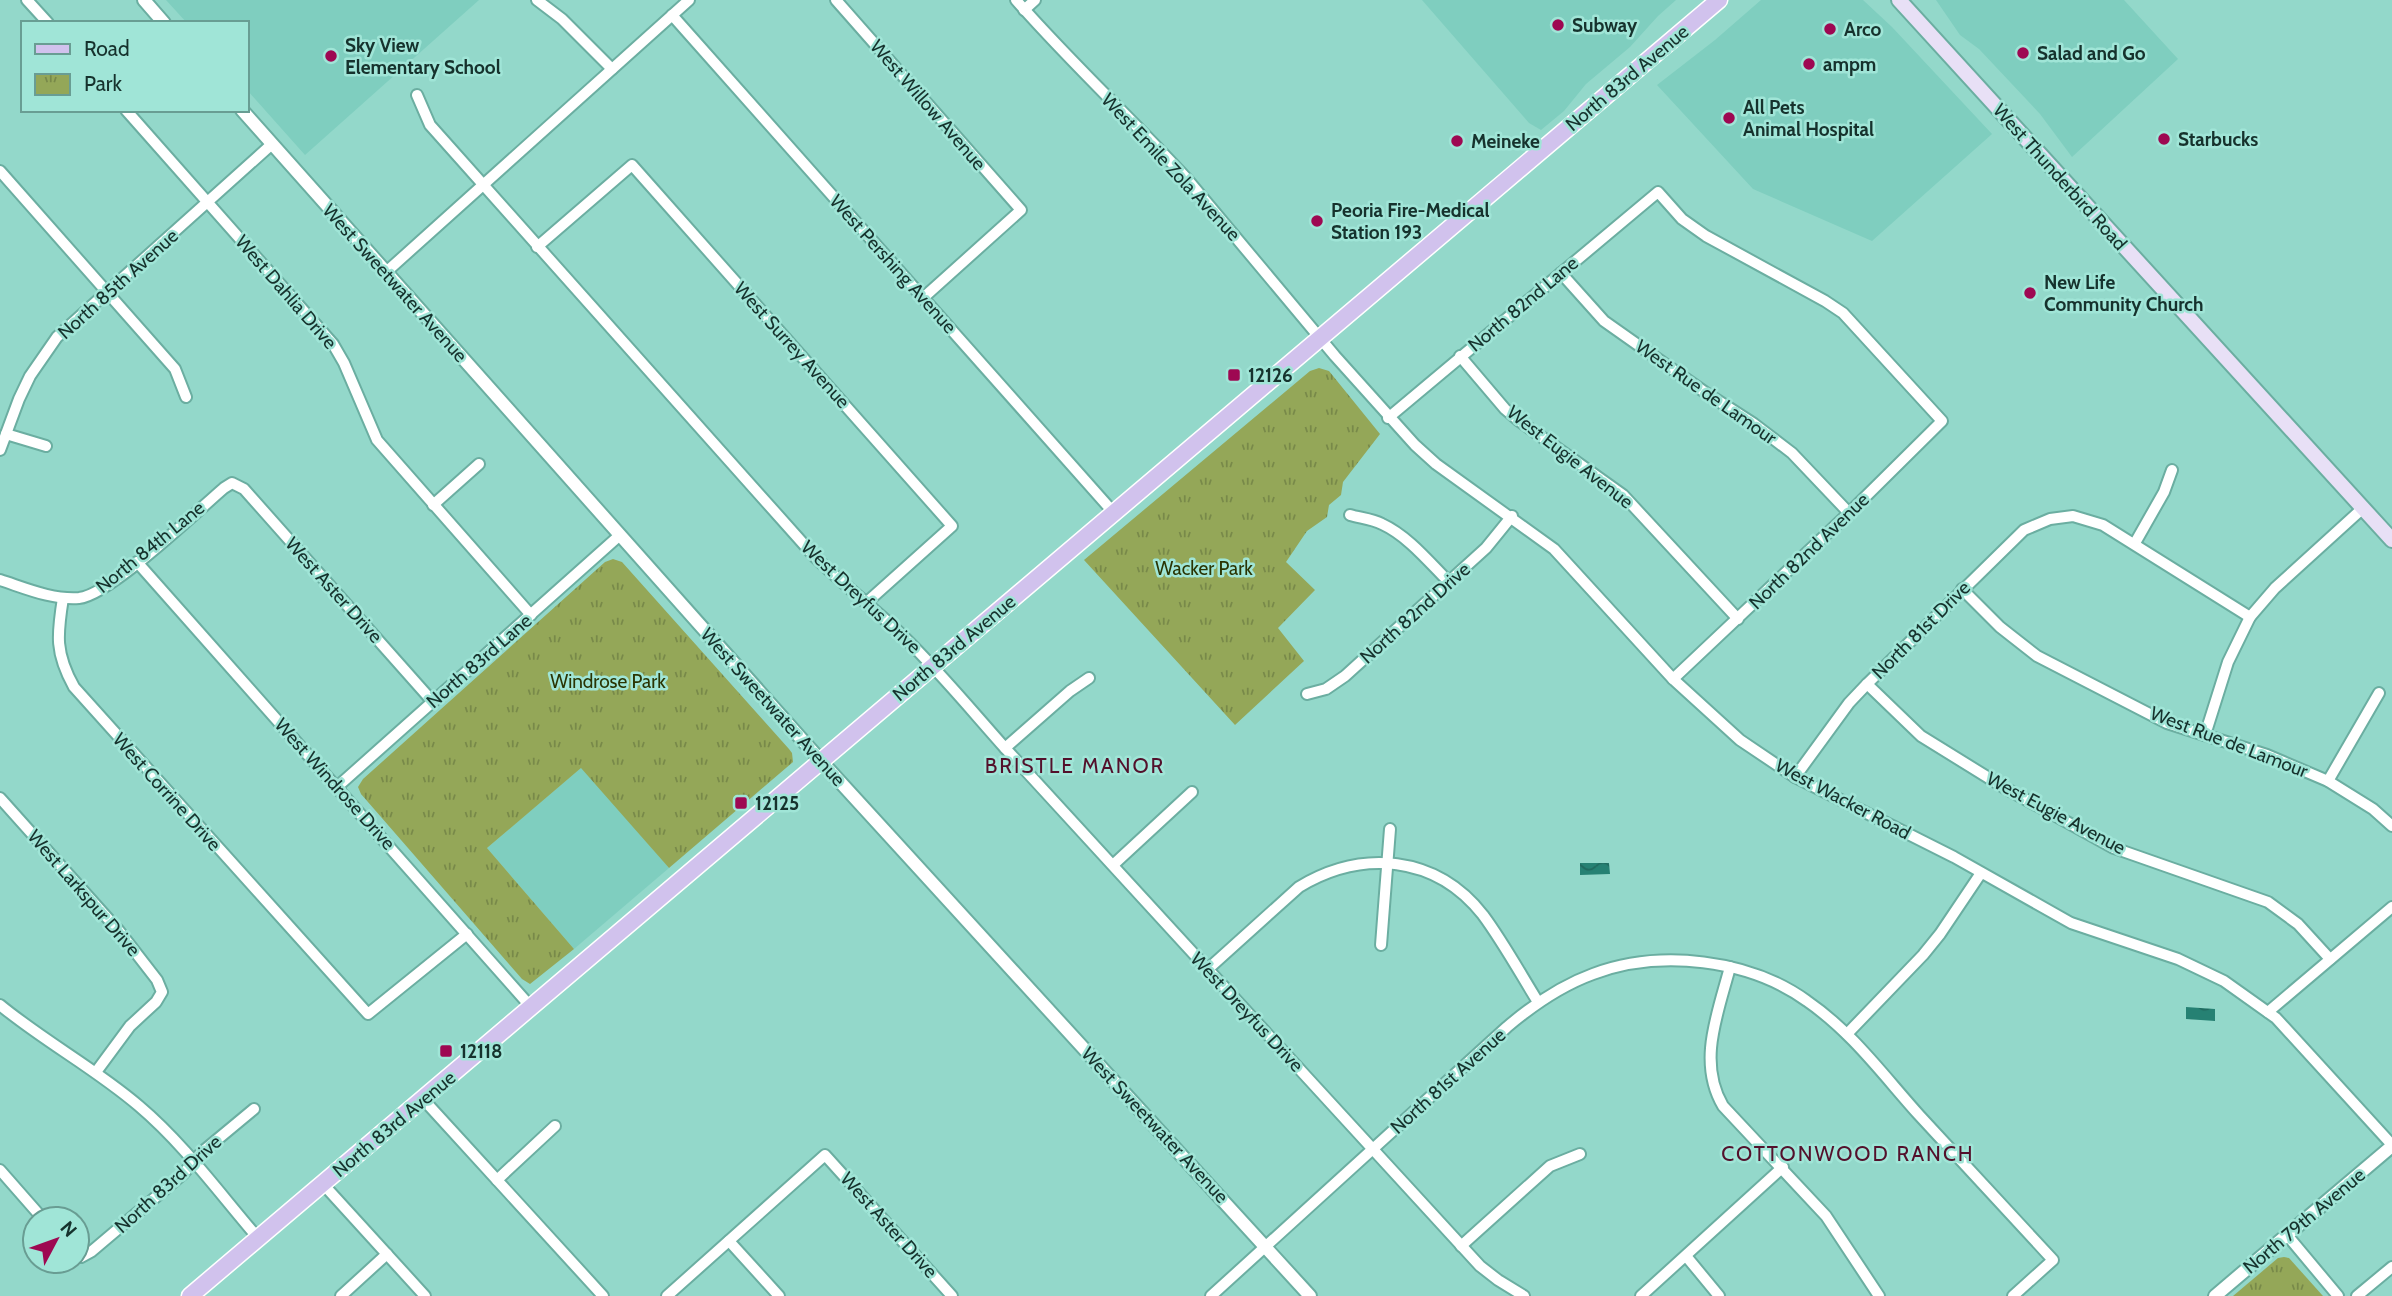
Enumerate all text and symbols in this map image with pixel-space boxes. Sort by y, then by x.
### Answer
place label: Subway [1572,14,1638,37]
marker: Subway [1550,17,1566,33]
place label: Arco [1844,18,1882,41]
street label: North 83rd Avenue [1561,20,1693,136]
legend [21,21,248,112]
marker: Arco [1822,21,1838,37]
place label: Sky View Elementary School [345,34,501,79]
street label: West Willow Avenue [865,35,991,175]
text: Road [84,36,130,61]
place label: Salad and Go [2037,42,2146,65]
marker: Salad and Go [2015,45,2031,61]
marker: Sky View Elementary School [323,48,339,64]
place label: ampm [1823,53,1876,76]
marker: ampm [1801,56,1817,72]
text: Park [84,71,122,96]
street label: West Emile Zola Avenue [1097,88,1246,246]
place label: All Pets Animal Hospital [1743,96,1874,141]
street label: West Thunderbird Road [1988,99,2132,255]
marker: All Pets Animal Hospital [1721,110,1737,126]
place label: Starbucks [2178,128,2258,151]
place label: Meineke [1471,130,1540,153]
marker: Starbucks [2156,131,2172,147]
marker: Meineke [1449,133,1465,149]
street label: West Pershing Avenue [825,190,961,338]
street label: West Sweetwater Avenue [318,199,472,367]
place label: Peoria Fire-Medical Station 193 [1331,199,1489,244]
marker: Peoria Fire-Medical Station 193 [1309,213,1325,229]
street label: North 85th Avenue [53,224,183,344]
street label: West Dahlia Drive [230,230,342,354]
street label: North 82nd Lane [1463,251,1583,357]
place label: New Life Community Church [2044,271,2203,316]
street label: West Surrey Avenue [729,277,855,413]
marker: New Life Community Church [2022,285,2038,301]
street label: West Rue de Lamour [1631,335,1781,449]
place label: 12126 [1248,364,1293,387]
marker: 12126 [1226,367,1242,383]
street label: West Eugie Avenue [1502,401,1638,514]
street label: North 82nd Avenue [1744,488,1874,614]
street label: North 84th Lane [91,496,209,598]
street label: West Aster Drive [281,533,388,648]
street label: West Dreyfus Drive [796,536,926,659]
park label: Wacker Park [1155,557,1253,580]
street label: North 82nd Drive [1355,557,1475,668]
street label: North 81st Drive [1867,576,1975,684]
street label: North 83rd Avenue [888,590,1020,706]
street label: North 83rd Lane [422,609,537,713]
street label: West Sweetwater Avenue [696,623,850,791]
park label: Windrose Park [550,670,666,693]
street label: West Rue de Lamour [2147,701,2311,783]
street label: West Windrose Drive [270,713,400,855]
street label: West Corrine Drive [108,728,226,856]
district label: BRISTLE MANOR [985,753,1165,778]
street label: West Wacker Road [1771,754,1915,844]
street label: West Eugie Avenue [1983,767,2130,859]
place label: 12125 [755,792,799,815]
marker: 12125 [733,795,749,811]
street label: West Larkspur Drive [23,825,145,961]
street label: West Dreyfus Drive [1186,947,1309,1077]
street label: North 81st Avenue [1386,1023,1511,1139]
place label: 12118 [460,1040,503,1063]
street label: West Sweetwater Avenue [1077,1042,1234,1208]
marker: 12118 [438,1043,454,1059]
street label: North 83rd Avenue [328,1066,460,1182]
street label: North 83rd Drive [110,1130,226,1238]
district label: COTTONWOOD RANCH [1721,1141,1975,1166]
street label: North 79th Avenue [2238,1163,2370,1279]
street label: West Aster Drive [836,1168,943,1283]
north arrow [21,1205,91,1275]
text: N [55,1217,82,1242]

